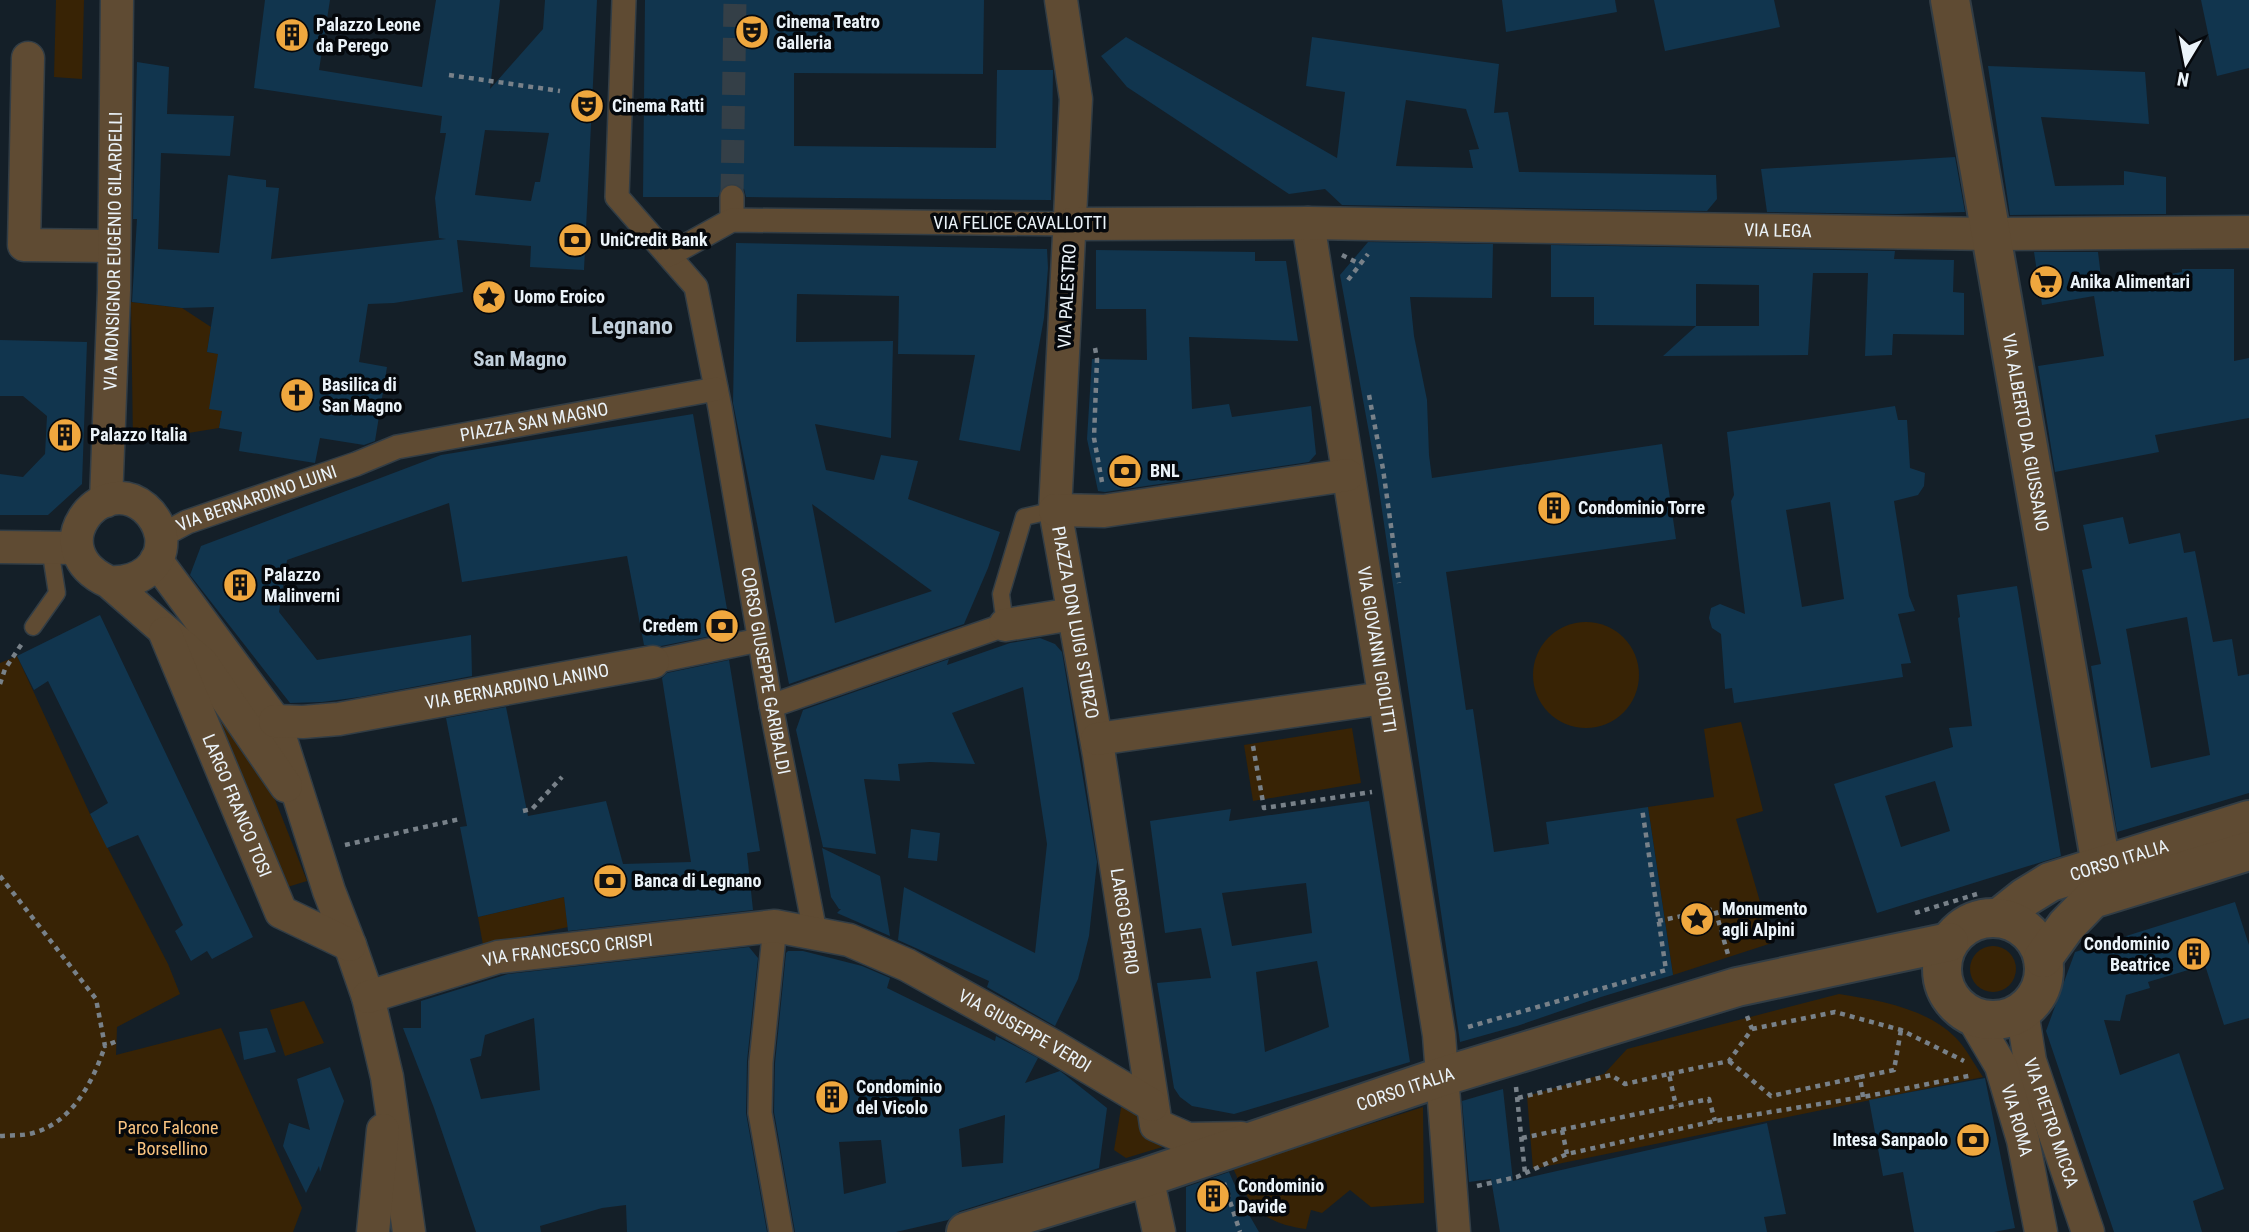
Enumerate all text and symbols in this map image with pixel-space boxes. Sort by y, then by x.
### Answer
place label: Cinema Teatro Galleria [776,11,880,53]
theatre icon: Cinema Teatro Galleria [733,13,771,51]
place label: Palazzo Leone da Perego [316,14,421,56]
building icon: Palazzo Leone da Perego [273,16,311,54]
north arrow [2151,28,2221,98]
text: N [2175,67,2191,92]
theatre icon: Cinema Ratti [568,87,606,125]
place label: Cinema Ratti [612,95,704,116]
street label: VIA MONSIGNOR EUGENIO GILARDELLI [99,112,126,391]
street label: VIA FELICE CAVALLOTTI [933,212,1107,233]
street label: VIA LEGA [1744,219,1813,241]
bank icon: UniCredit Bank [556,221,594,259]
place label: UniCredit Bank [600,229,708,250]
street label: VIA PALESTRO [1053,243,1080,349]
supermarket icon: Anika Alimentari [2027,263,2065,301]
place label: Anika Alimentari [2070,271,2190,292]
place icon: Uomo Eroico [470,278,508,316]
place label: Uomo Eroico [514,286,605,307]
district label: Legnano [591,312,673,340]
street label: VIA ALBERTO DA GIUSSANO [1998,332,2054,533]
district label: San Magno [473,347,567,371]
place label: Basilica di San Magno [322,374,402,416]
church icon: Basilica di San Magno [278,376,316,414]
street label: PIAZZA SAN MAGNO [458,398,610,445]
building icon: Palazzo Italia [46,416,84,454]
place label: Palazzo Italia [90,424,187,445]
bank icon: BNL [1106,452,1144,490]
street label: VIA BERNARDINO LUINI [172,460,339,536]
place label: BNL [1150,460,1180,481]
building icon: Condominio Torre [1535,489,1573,527]
place label: Condominio Torre [1578,497,1705,518]
street label: PIAZZA DON LUIGI STURZO [1048,524,1103,720]
place label: Palazzo Malinverni [264,564,340,606]
street label: CORSO GIUSEPPE GARIBALDI [737,565,795,776]
street label: VIA GIOVANNI GIOLITTI [1354,565,1401,734]
building icon: Palazzo Malinverni [221,566,259,604]
bank icon: Credem [703,607,741,645]
place label: Credem [642,615,698,636]
street label: VIA BERNARDINO LANINO [423,659,611,713]
street label: LARGO FRANCO TOSI [198,731,276,880]
street label: CORSO ITALIA [2067,835,2171,885]
bank icon: Banca di Legnano [591,862,629,900]
street label: LARGO SEPRIO [1107,867,1144,976]
place label: Banca di Legnano [634,870,761,891]
place label: Monumento agli Alpini [1722,898,1807,940]
place icon: Monumento agli Alpini [1678,900,1716,938]
street label: VIA FRANCESCO CRISPI [480,929,654,971]
place label: Condominio Beatrice [2084,933,2170,975]
building icon: Condominio Beatrice [2175,935,2213,973]
street label: VIA GIUSEPPE VERDI [955,985,1095,1076]
street label: VIA PIETRO MICCA [2020,1055,2083,1191]
street label: CORSO ITALIA [1354,1062,1457,1115]
place label: Condominio del Vicolo [856,1076,942,1118]
building icon: Condominio del Vicolo [813,1078,851,1116]
street label: VIA ROMA [1997,1082,2037,1159]
park label: Parco Falcone - Borsellino [118,1117,218,1159]
bank icon: Intesa Sanpaolo [1954,1121,1992,1159]
place label: Intesa Sanpaolo [1832,1129,1948,1150]
place label: Condominio Davide [1238,1175,1324,1217]
building icon: Condominio Davide [1194,1177,1232,1215]

